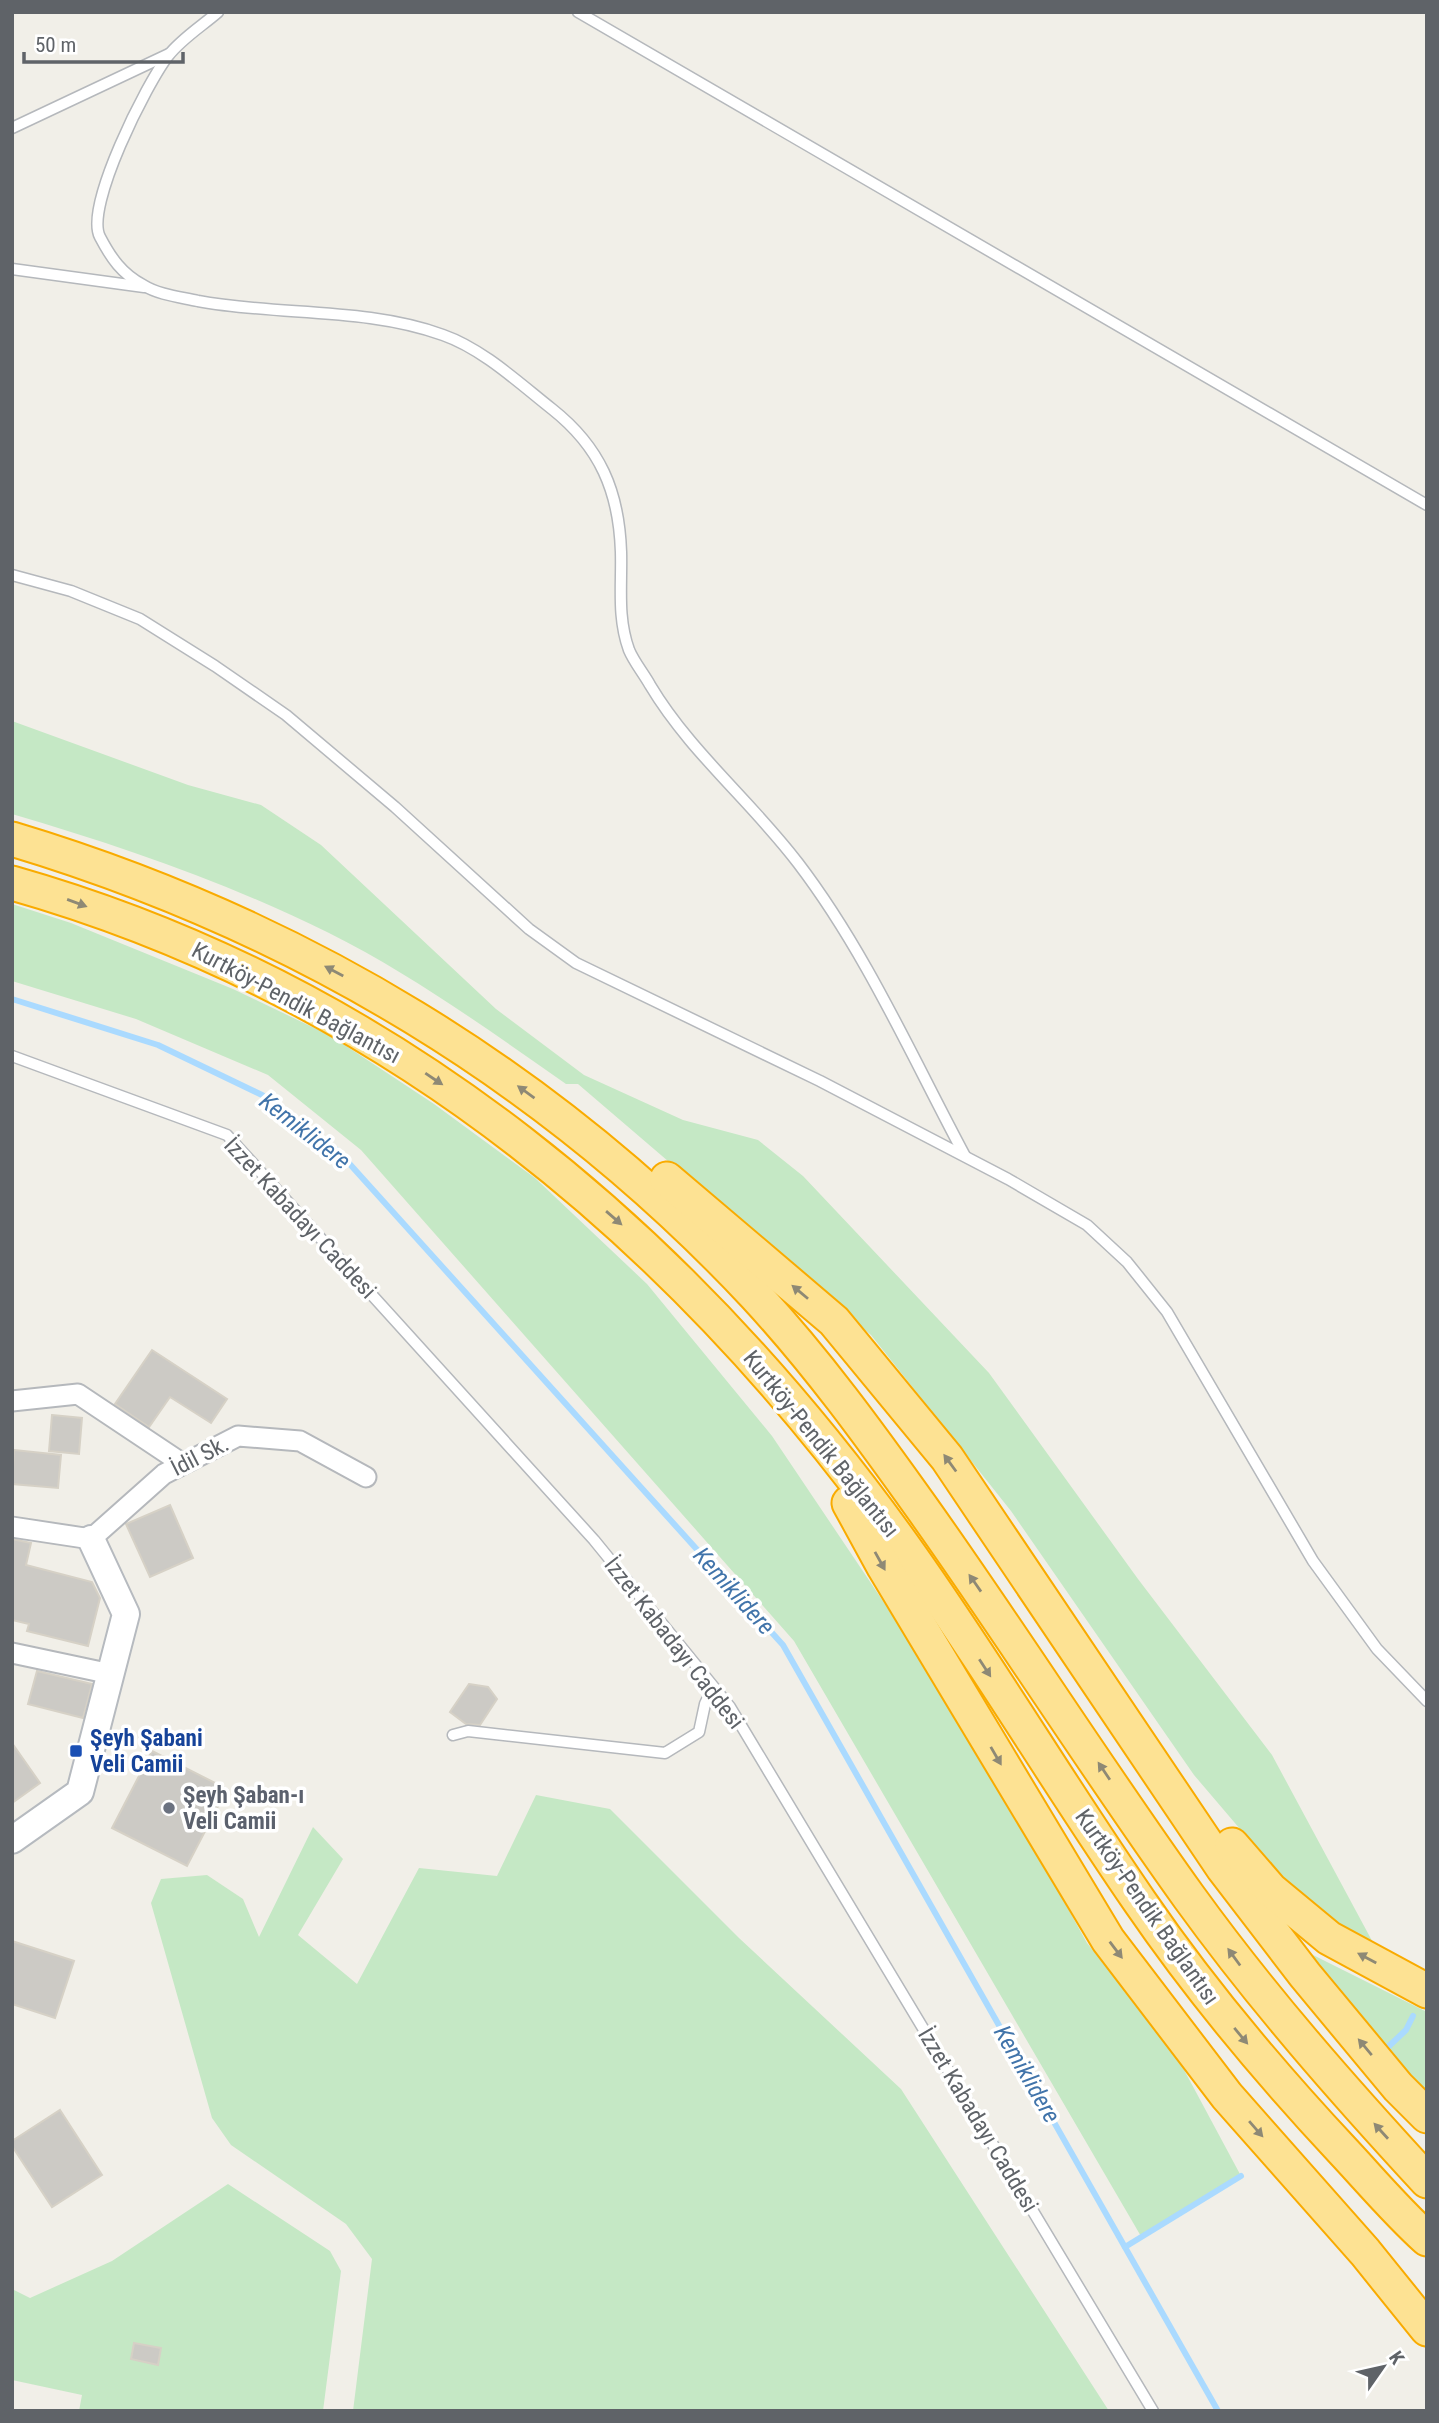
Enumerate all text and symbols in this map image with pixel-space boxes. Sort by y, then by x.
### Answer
scale bar [24,21,184,65]
text: 50 m [35,33,76,57]
one-way arrow [67,898,88,909]
street label: Kurtköy-Pendik Bağlantısı [187,937,405,1069]
one-way arrow [324,965,344,977]
one-way arrow [425,1072,443,1086]
one-way arrow [518,1084,536,1099]
water label: Kemiklidere [254,1087,356,1175]
street label: İzzet Kabadayı Caddesi [218,1132,382,1304]
one-way arrow [605,1210,623,1226]
one-way arrow [791,1284,809,1300]
street label: Kurtköy-Pendik Bağlantısı [737,1345,905,1543]
street label: İdil Sk. [167,1430,233,1482]
one-way arrow [943,1454,957,1472]
water label: Kemiklidere [688,1542,780,1640]
one-way arrow [874,1551,886,1571]
street label: İzzet Kabadayı Caddesi [599,1552,749,1734]
one-way arrow [968,1574,982,1592]
one-way arrow [978,1659,991,1678]
place label: Şeyh Şabani Veli Camii [90,1725,203,1778]
marker: Şeyh Şabani Veli Camii [68,1743,84,1759]
one-way arrow [990,1747,1003,1766]
one-way arrow [1097,1762,1111,1780]
place label: Şeyh Şaban-ı Veli Camii [183,1782,304,1835]
marker: Şeyh Şaban-ı Veli Camii [161,1800,177,1816]
street label: Kurtköy-Pendik Bağlantısı [1069,1804,1225,2010]
one-way arrow [1108,1941,1122,1959]
one-way arrow [1227,1948,1241,1967]
one-way arrow [1356,1953,1376,1965]
water label: Kemiklidere [988,2020,1066,2128]
street label: İzzet Kabadayı Caddesi [912,2023,1044,2217]
one-way arrow [1233,2027,1248,2044]
one-way arrow [1357,2038,1373,2056]
one-way arrow [1248,2120,1264,2138]
one-way arrow [1373,2122,1389,2140]
north arrow [1348,2332,1418,2402]
text: K [1384,2347,1409,2369]

